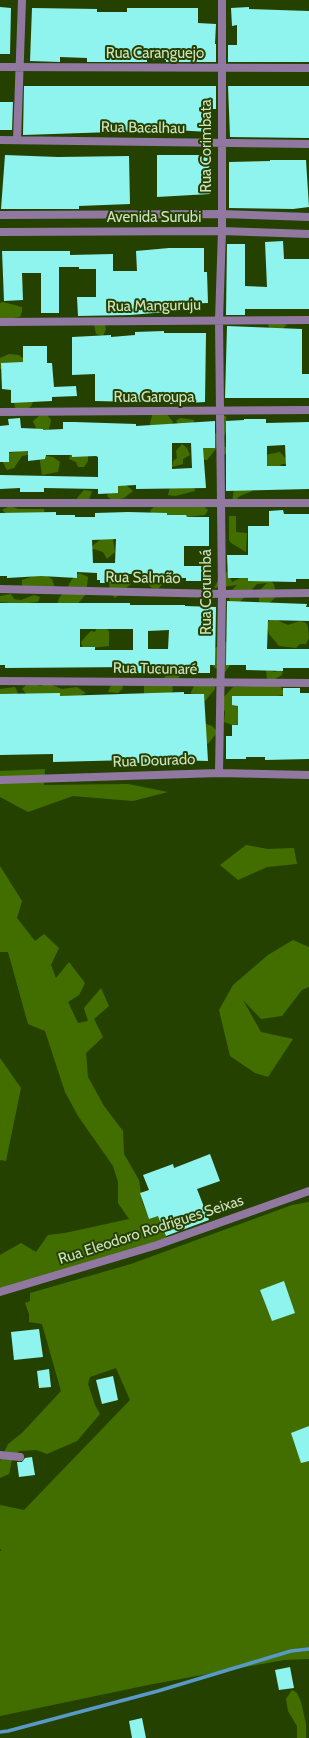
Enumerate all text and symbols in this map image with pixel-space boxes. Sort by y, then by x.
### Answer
street label: Rua Caranguejo [106,45,204,63]
street label: Rua Corimbata [198,99,216,193]
street label: Rua Bacalhau [101,118,185,138]
street label: Avenida Surubi [107,209,201,227]
street label: Rua Manguruju [107,296,201,316]
street label: Rua Garoupa [114,389,194,407]
street label: Rua Corumbá [198,549,216,635]
street label: Rua Salmão [105,568,181,588]
street label: Rua Tucunaré [113,659,197,679]
street label: Rua Dourado [112,751,196,771]
street label: Rua Eleodoro Rodrigues Seixas [56,1192,246,1268]

